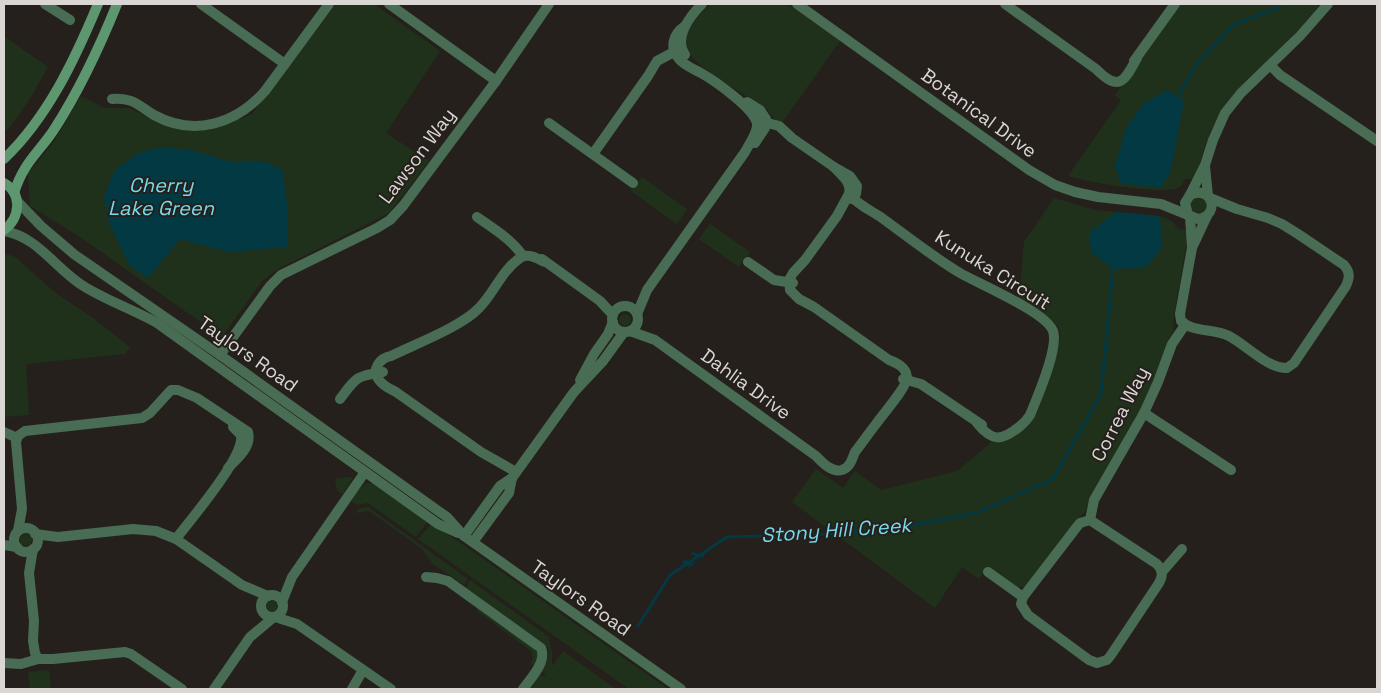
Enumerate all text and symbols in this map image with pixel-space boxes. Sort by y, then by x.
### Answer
street label: Botanical Drive [916,63,1042,163]
street label: Lawson Way [373,103,461,209]
water label: Cherry Lake Green [108,172,215,221]
street label: Kunuka Circuit [930,224,1056,316]
street label: Taylors Road [193,310,303,398]
street label: Dahlia Drive [696,343,796,425]
street label: Correa Way [1085,362,1155,466]
water label: Stony Hill Creek [760,512,914,548]
street label: Taylors Road [526,554,636,642]

